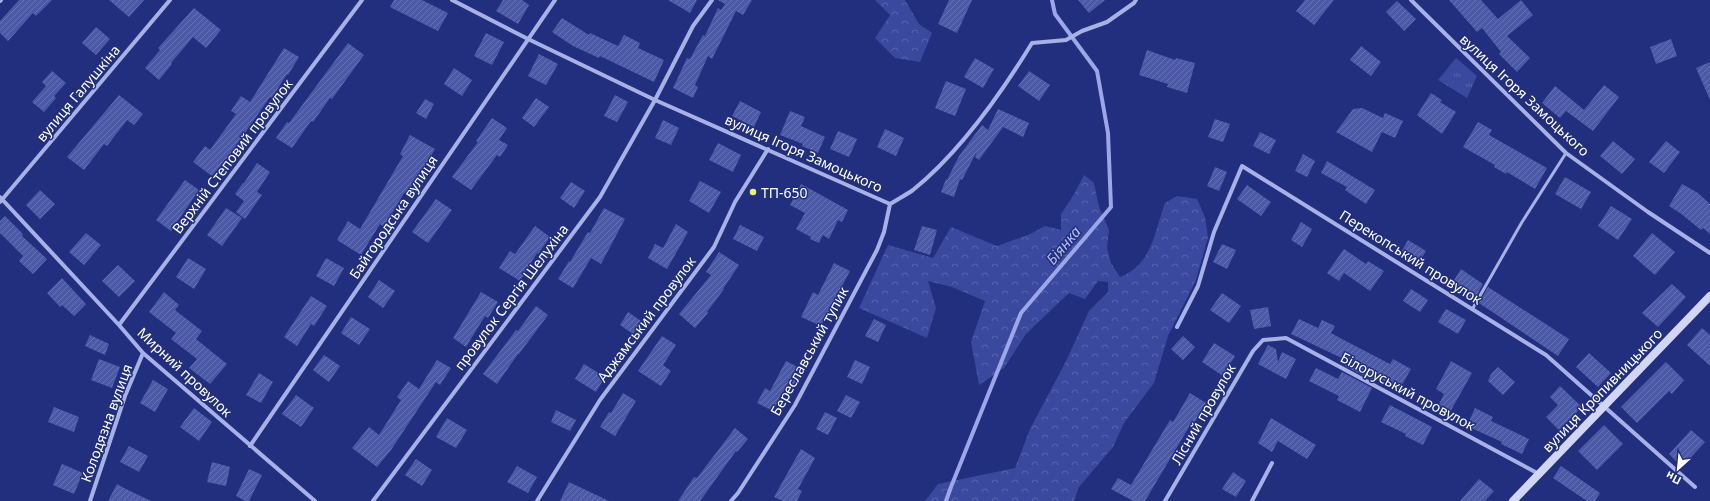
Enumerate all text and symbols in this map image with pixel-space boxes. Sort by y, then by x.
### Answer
street label: вулиця Ігоря Замоцького [1456,30,1594,160]
street label: вулиця Галушкіна [32,41,124,145]
street label: Верхній Степовий провулок [168,74,297,237]
street label: вулиця Ігоря Замоцького [722,110,886,196]
street label: Байгородська вулиця [344,151,442,283]
place label: ТП-650 [761,183,808,202]
marker: ТП-650 [748,187,758,197]
street label: Перекопський провулок [1336,205,1486,309]
street label: провулок Сергія Шелухіна [450,220,572,374]
water label: Біянка [1041,221,1085,268]
street label: Аджамський провулок [592,252,700,386]
street label: Береславський тупик [766,283,853,419]
street label: Мирний провулок [134,323,237,421]
street label: вулиця Кропивницького [1538,324,1666,456]
street label: Білоруський провулок [1337,347,1479,435]
street label: Лісний провулок [1166,360,1240,468]
street label: Колодязна вулиця [76,361,136,485]
north arrow [1658,449,1698,489]
text: Пн [1663,468,1684,489]

